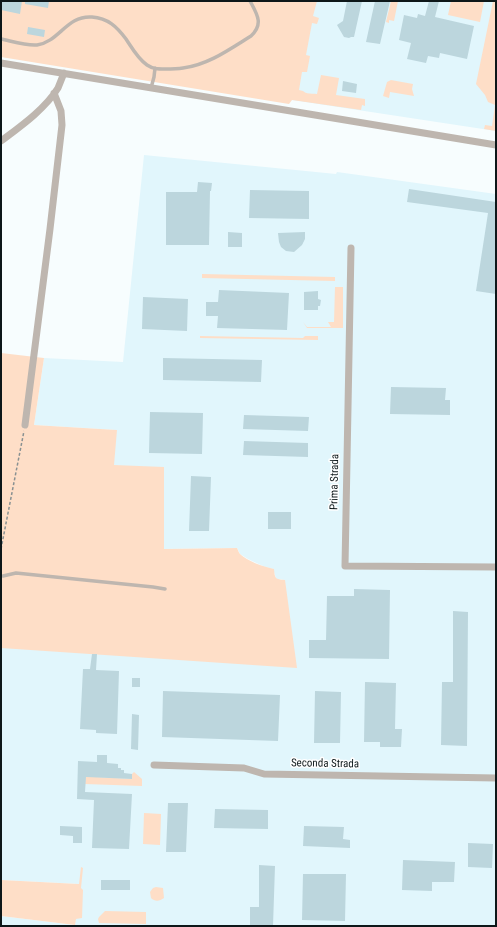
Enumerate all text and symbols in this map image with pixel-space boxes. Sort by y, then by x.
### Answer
street label: Prima Strada [328,454,342,510]
street label: Seconda Strada [291,757,359,771]

